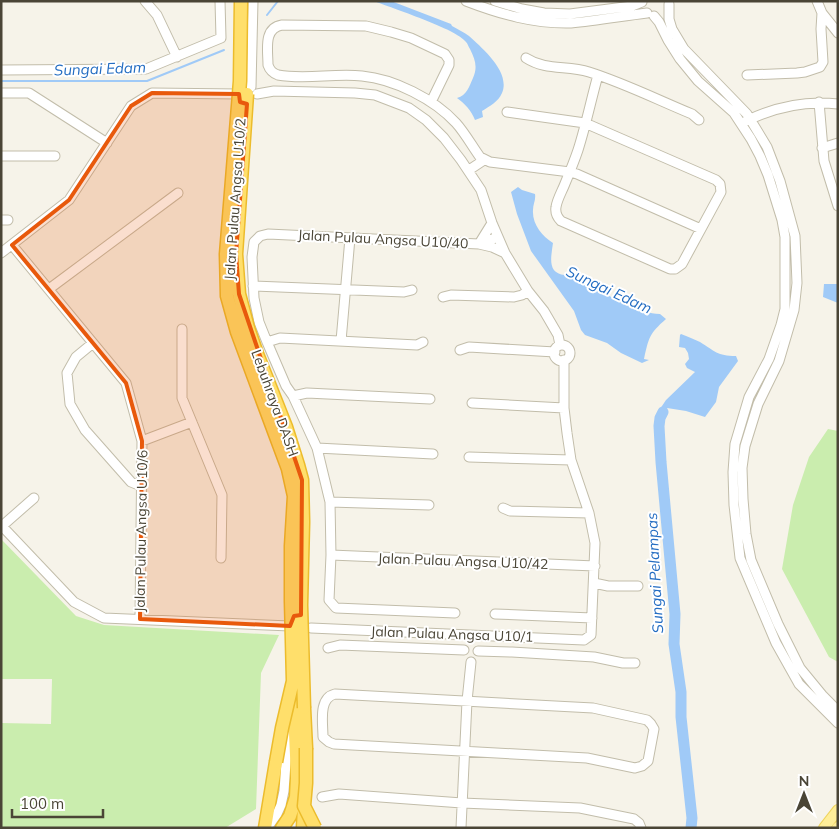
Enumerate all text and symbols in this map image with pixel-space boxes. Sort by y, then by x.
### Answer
water label: Sungai Edam [54,57,146,80]
street label: Jalan Pulau Angsa U10/2 [220,117,250,281]
street label: Jalan Pulau Angsa U10/40 [297,226,469,252]
water label: Sungai Edam [563,261,655,318]
street label: Lebuhraya DASH [247,347,303,459]
street label: Jalan Pulau Angsa U10/6 [131,450,151,612]
water label: Sungai Pelampas [642,512,667,634]
street label: Jalan Pulau Angsa U10/42 [377,549,549,573]
street label: Jalan Pulau Angsa U10/1 [370,622,534,646]
north arrow [779,769,829,819]
text: N [799,772,809,790]
scale bar [12,786,104,818]
text: 100 m [20,794,64,813]

